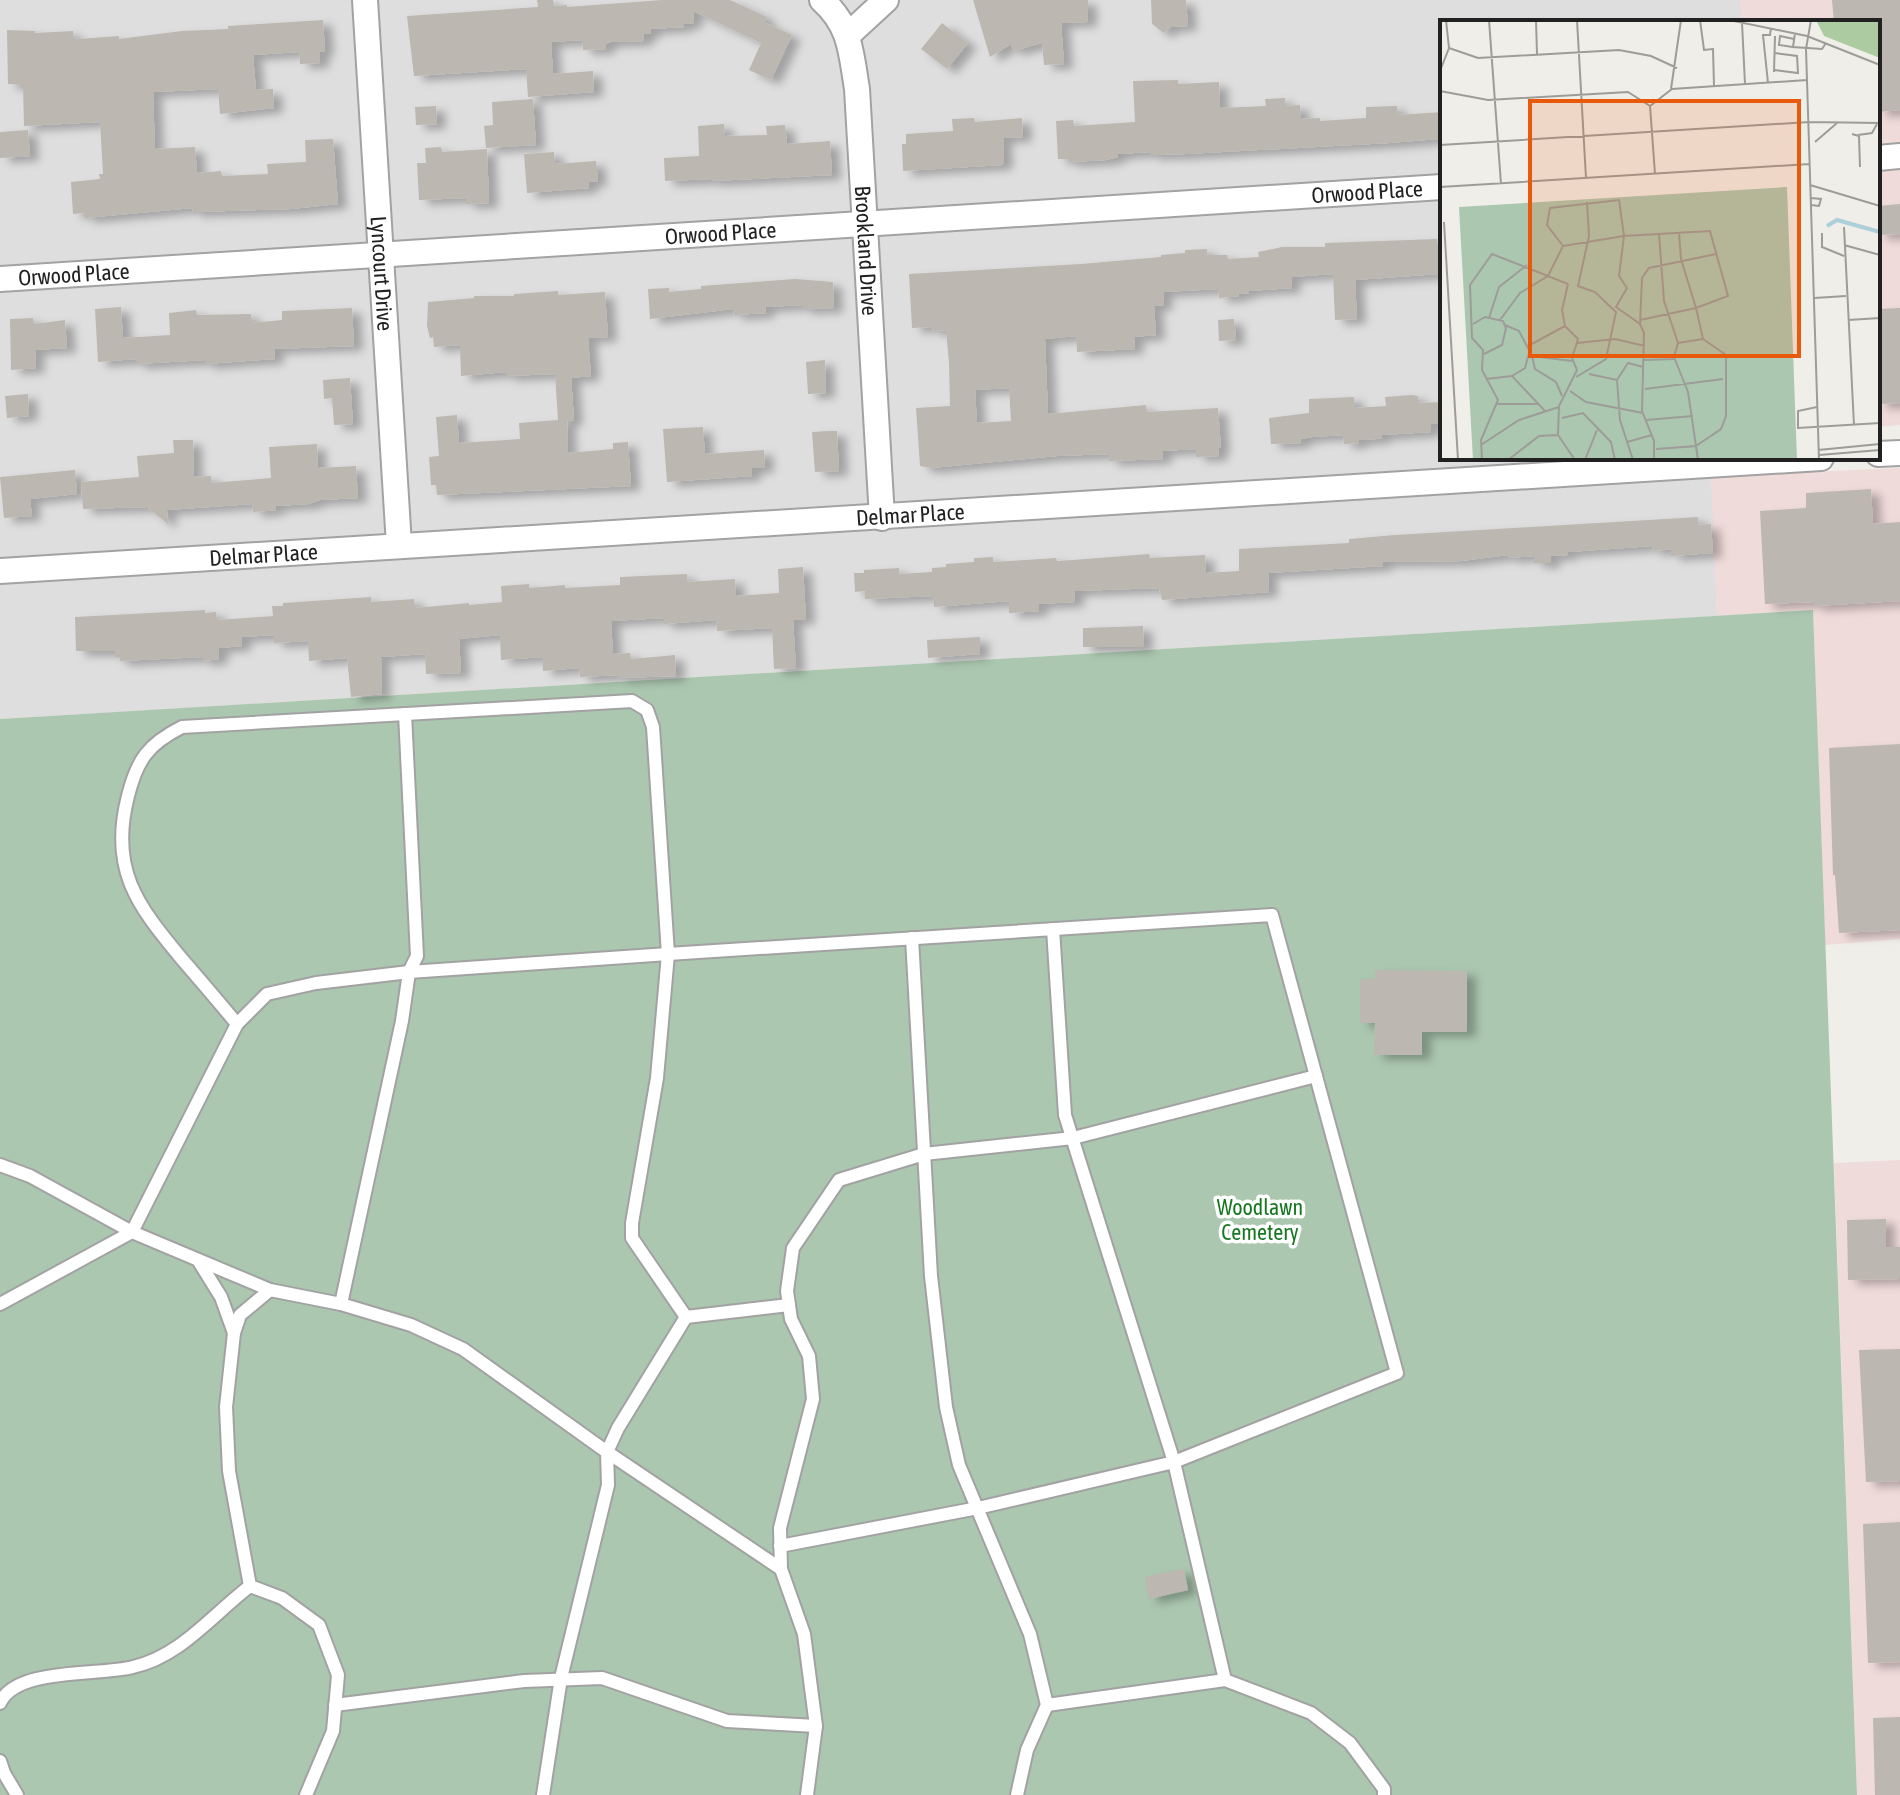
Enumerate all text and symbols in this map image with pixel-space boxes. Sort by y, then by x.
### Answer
inset map [1440,20,1880,460]
street label: Orwood Place [1311,175,1424,208]
street label: Brookland Drive [850,185,883,316]
street label: Lyncourt Drive [366,215,399,332]
street label: Orwood Place [664,217,777,250]
street label: Orwood Place [17,258,130,291]
street label: Delmar Place [855,498,965,531]
street label: Delmar Place [208,538,319,571]
park label: Woodlawn Cemetery [1217,1194,1303,1245]

